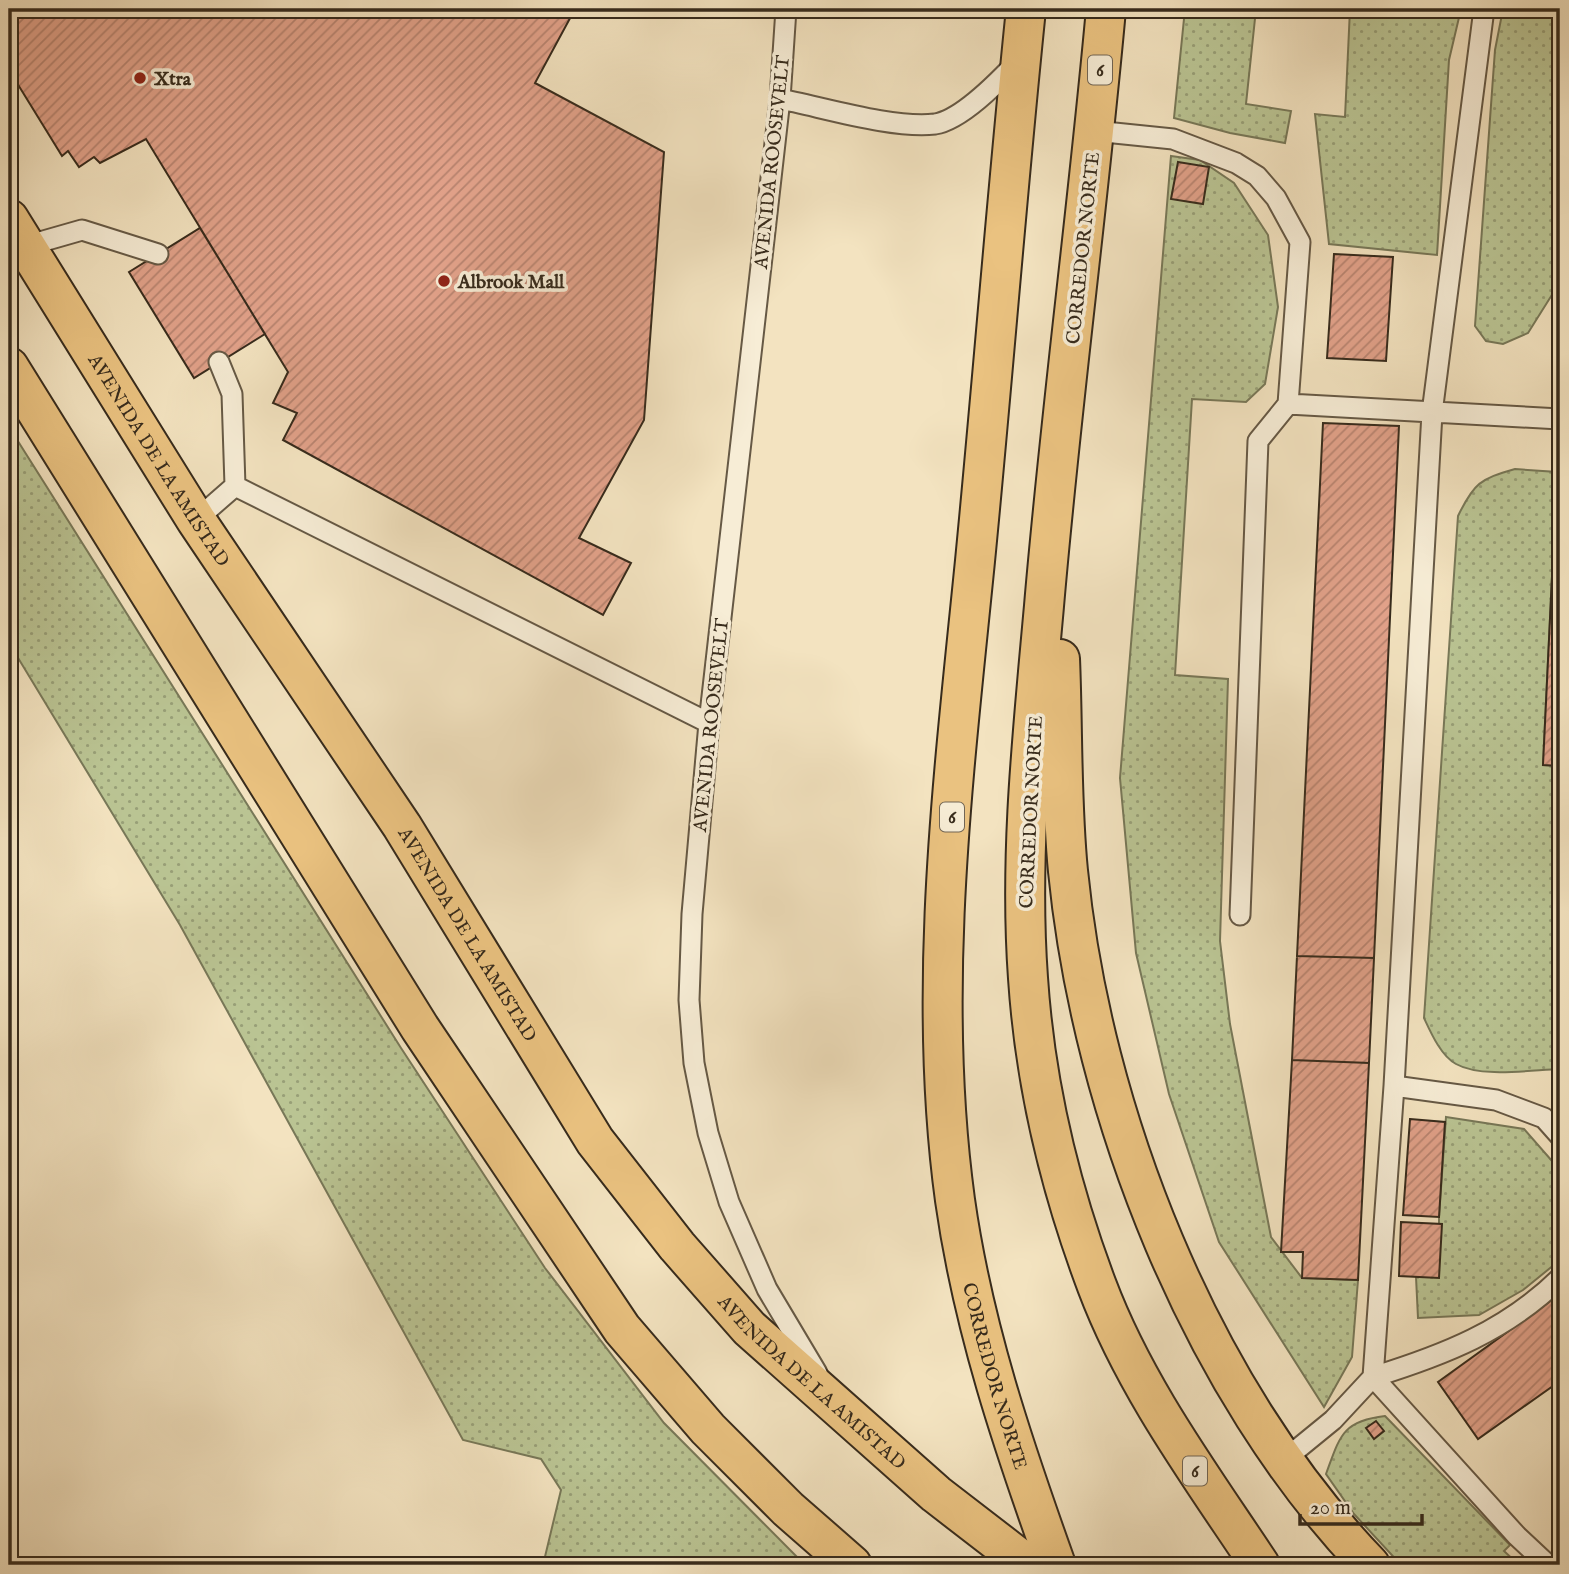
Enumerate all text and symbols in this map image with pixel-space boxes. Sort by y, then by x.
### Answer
street label: AVENIDA ROOSEVELT [750,54,796,271]
road number: 6 [1088,56,1112,84]
place label: Xtra [153,68,192,92]
marker: Xtra [132,70,148,86]
street label: CORREDOR NORTE [1062,151,1106,345]
place label: Albrook Mall [457,271,565,295]
marker: Albrook Mall [436,273,452,289]
street label: AVENIDA DE LA AMISTAD [81,349,234,572]
street label: AVENIDA ROOSEVELT [689,617,735,834]
street label: CORREDOR NORTE [1015,715,1049,909]
road number: 6 [940,802,964,832]
street label: AVENIDA DE LA AMISTAD [391,823,541,1047]
street label: CORREDOR NORTE [956,1281,1032,1473]
street label: AVENIDA DE LA AMISTAD [711,1290,910,1476]
road number: 6 [1183,1456,1207,1486]
scale bar [1300,1483,1422,1527]
text: 20 m [1310,1495,1351,1522]

